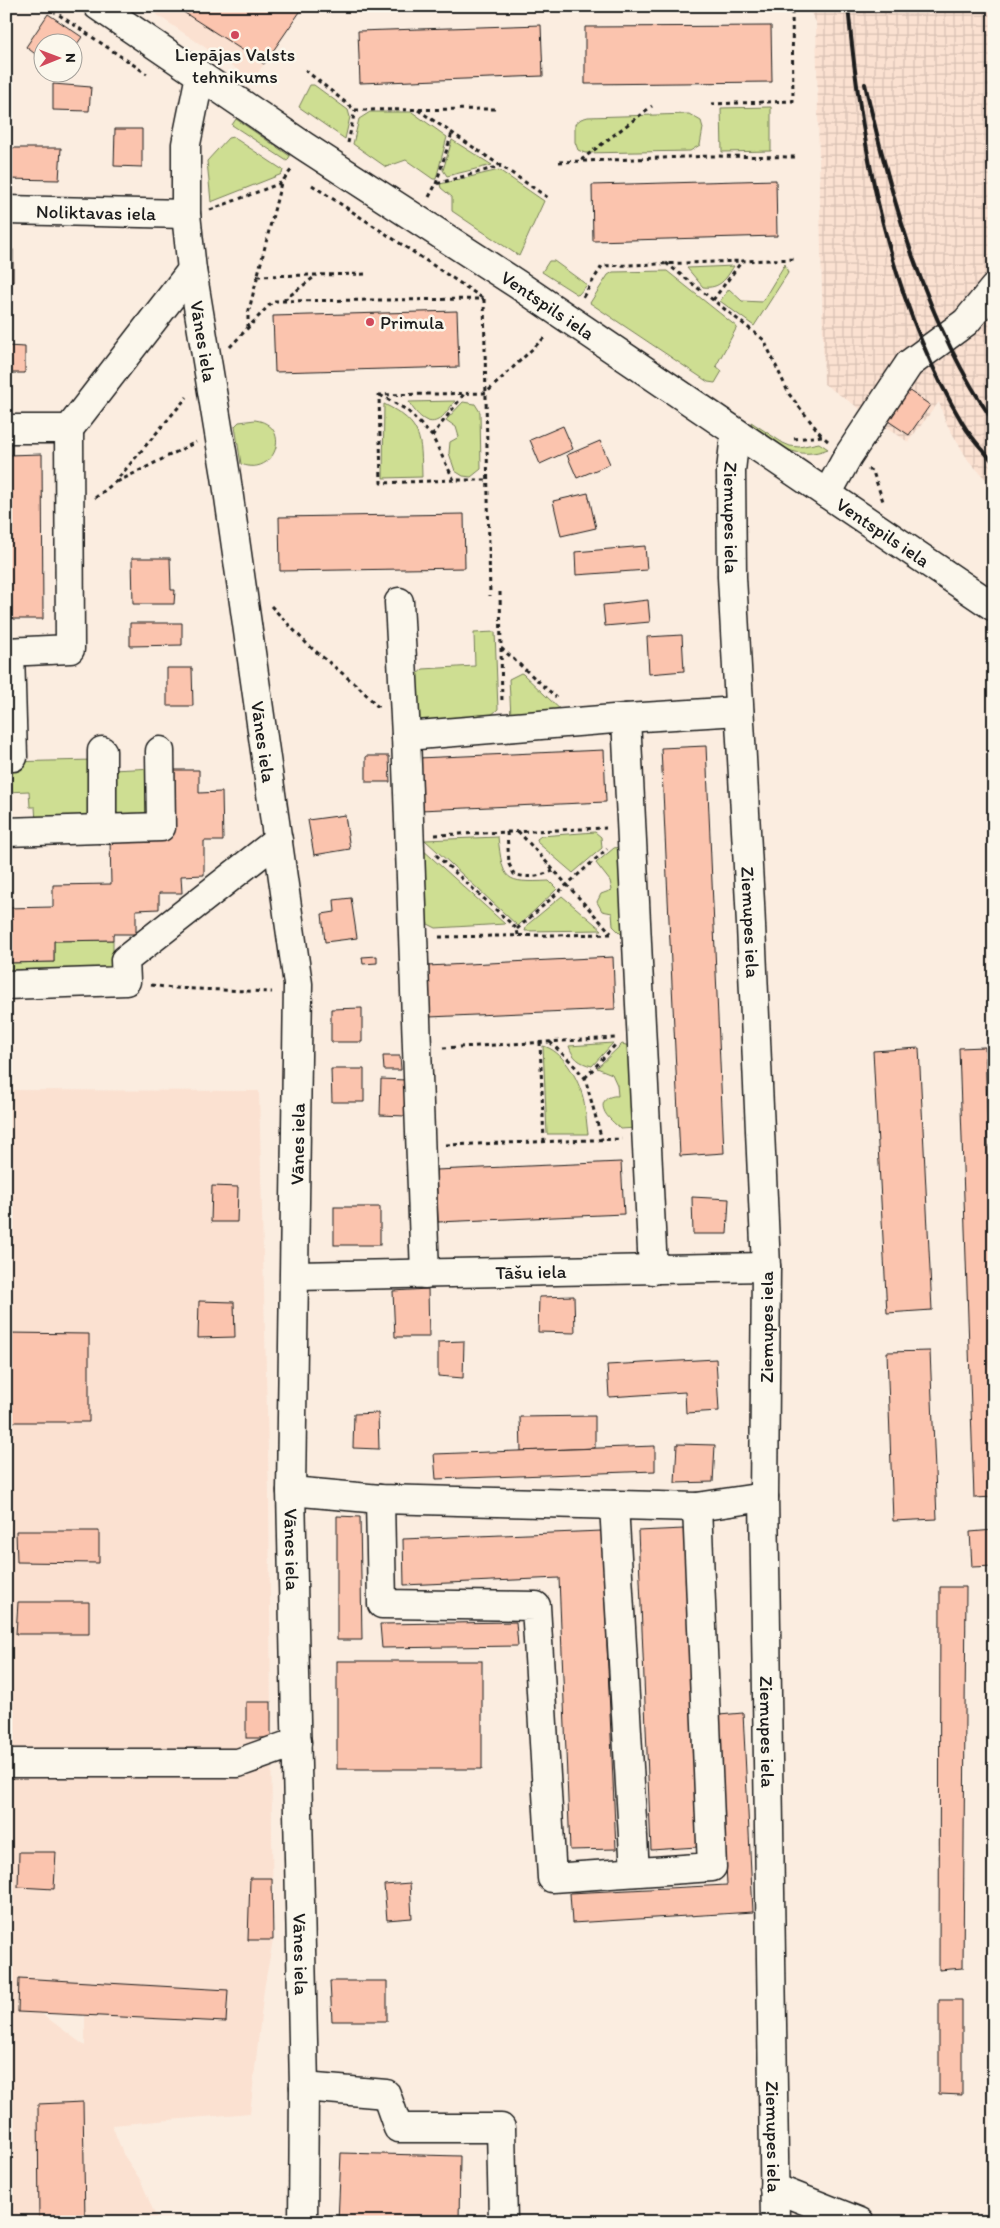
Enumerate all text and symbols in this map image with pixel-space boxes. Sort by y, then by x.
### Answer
marker: Liepājas Valsts tehnikums [229,29,241,41]
north arrow [32,32,82,82]
place label: Liepājas Valsts tehnikums [175,43,295,88]
text: N [62,53,79,63]
street label: Noliktavas iela [36,200,156,225]
street label: Ventspils iela [496,266,599,345]
street label: Vānes iela [185,299,221,384]
place label: Primula [380,311,444,334]
marker: Primula [364,316,376,328]
street label: Ziemupes iela [719,461,743,574]
street label: Ventspils iela [832,493,934,572]
street label: Vānes iela [246,700,280,784]
street label: Ziemupes iela [736,866,764,979]
street label: Vānes iela [285,1103,310,1185]
street label: Tāšu iela [495,1260,567,1284]
street label: Ziemupes iela [755,1271,778,1383]
street label: Vānes iela [279,1508,304,1591]
street label: Ziemupes iela [755,1676,779,1788]
street label: Vānes iela [288,1913,313,1996]
street label: Ziemupes iela [761,2081,786,2193]

